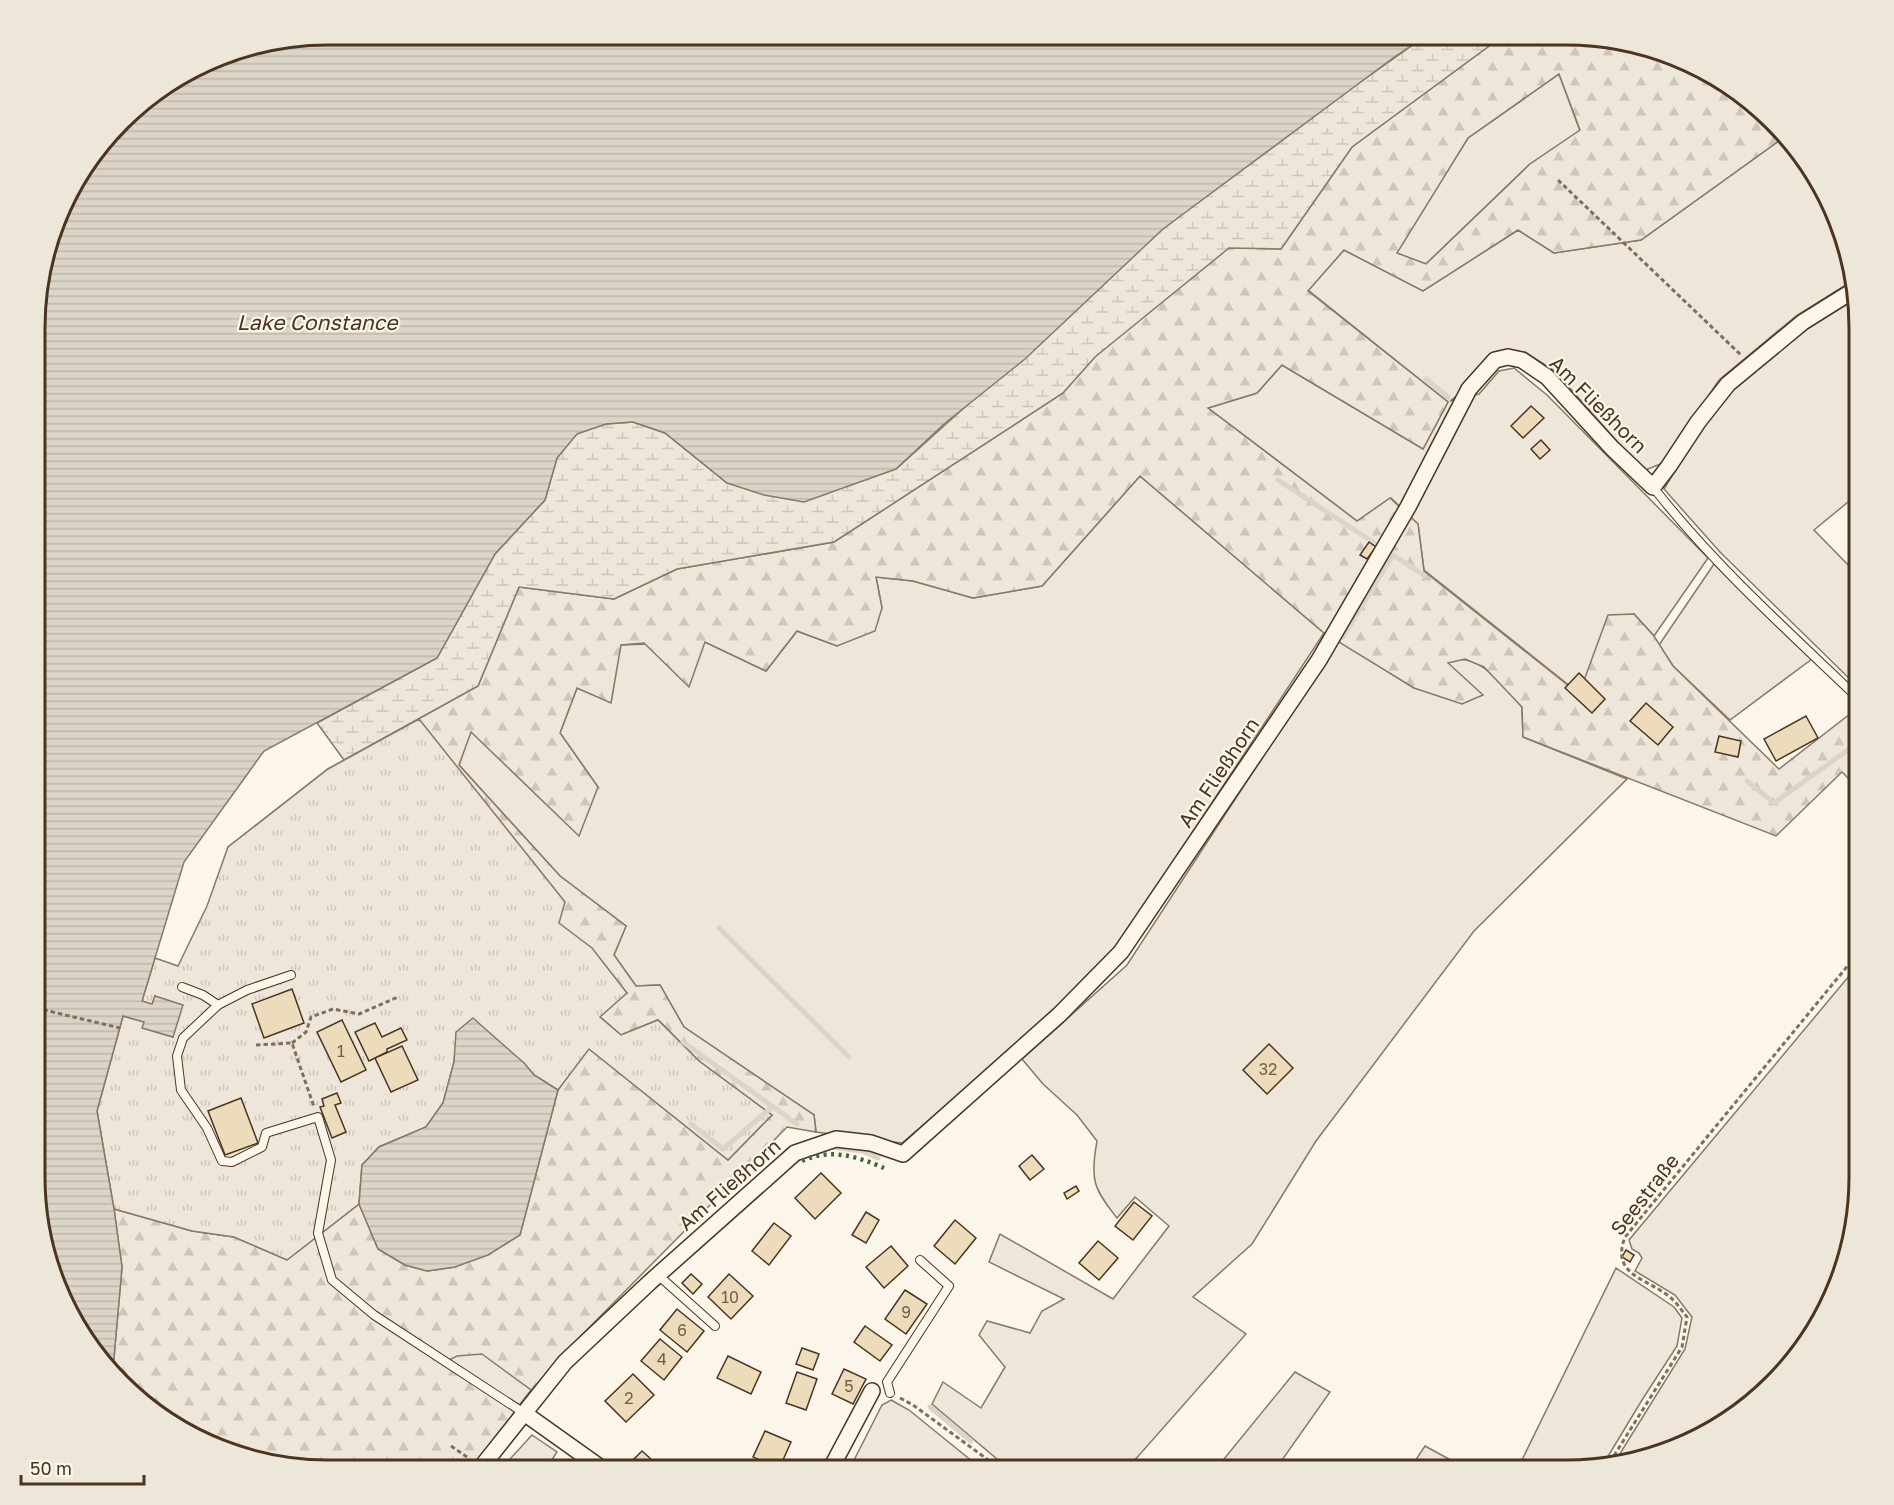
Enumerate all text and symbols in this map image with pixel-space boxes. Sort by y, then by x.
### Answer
water label: Lake Constance [237,309,399,335]
street label: Am Fließhorn [1545,350,1653,458]
street label: Am Fließhorn [1172,712,1264,832]
house number: 1 [337,1041,345,1061]
house number: 32 [1259,1059,1277,1079]
street label: Am Fließhorn [673,1133,785,1235]
street label: Seestraße [1605,1149,1683,1239]
house number: 10 [721,1287,739,1307]
house number: 9 [901,1302,911,1322]
house number: 6 [677,1320,687,1340]
house number: 4 [657,1349,667,1369]
house number: 5 [844,1376,854,1396]
house number: 2 [624,1388,634,1408]
scale bar [21,1448,144,1486]
text: 50 m [30,1457,72,1479]

